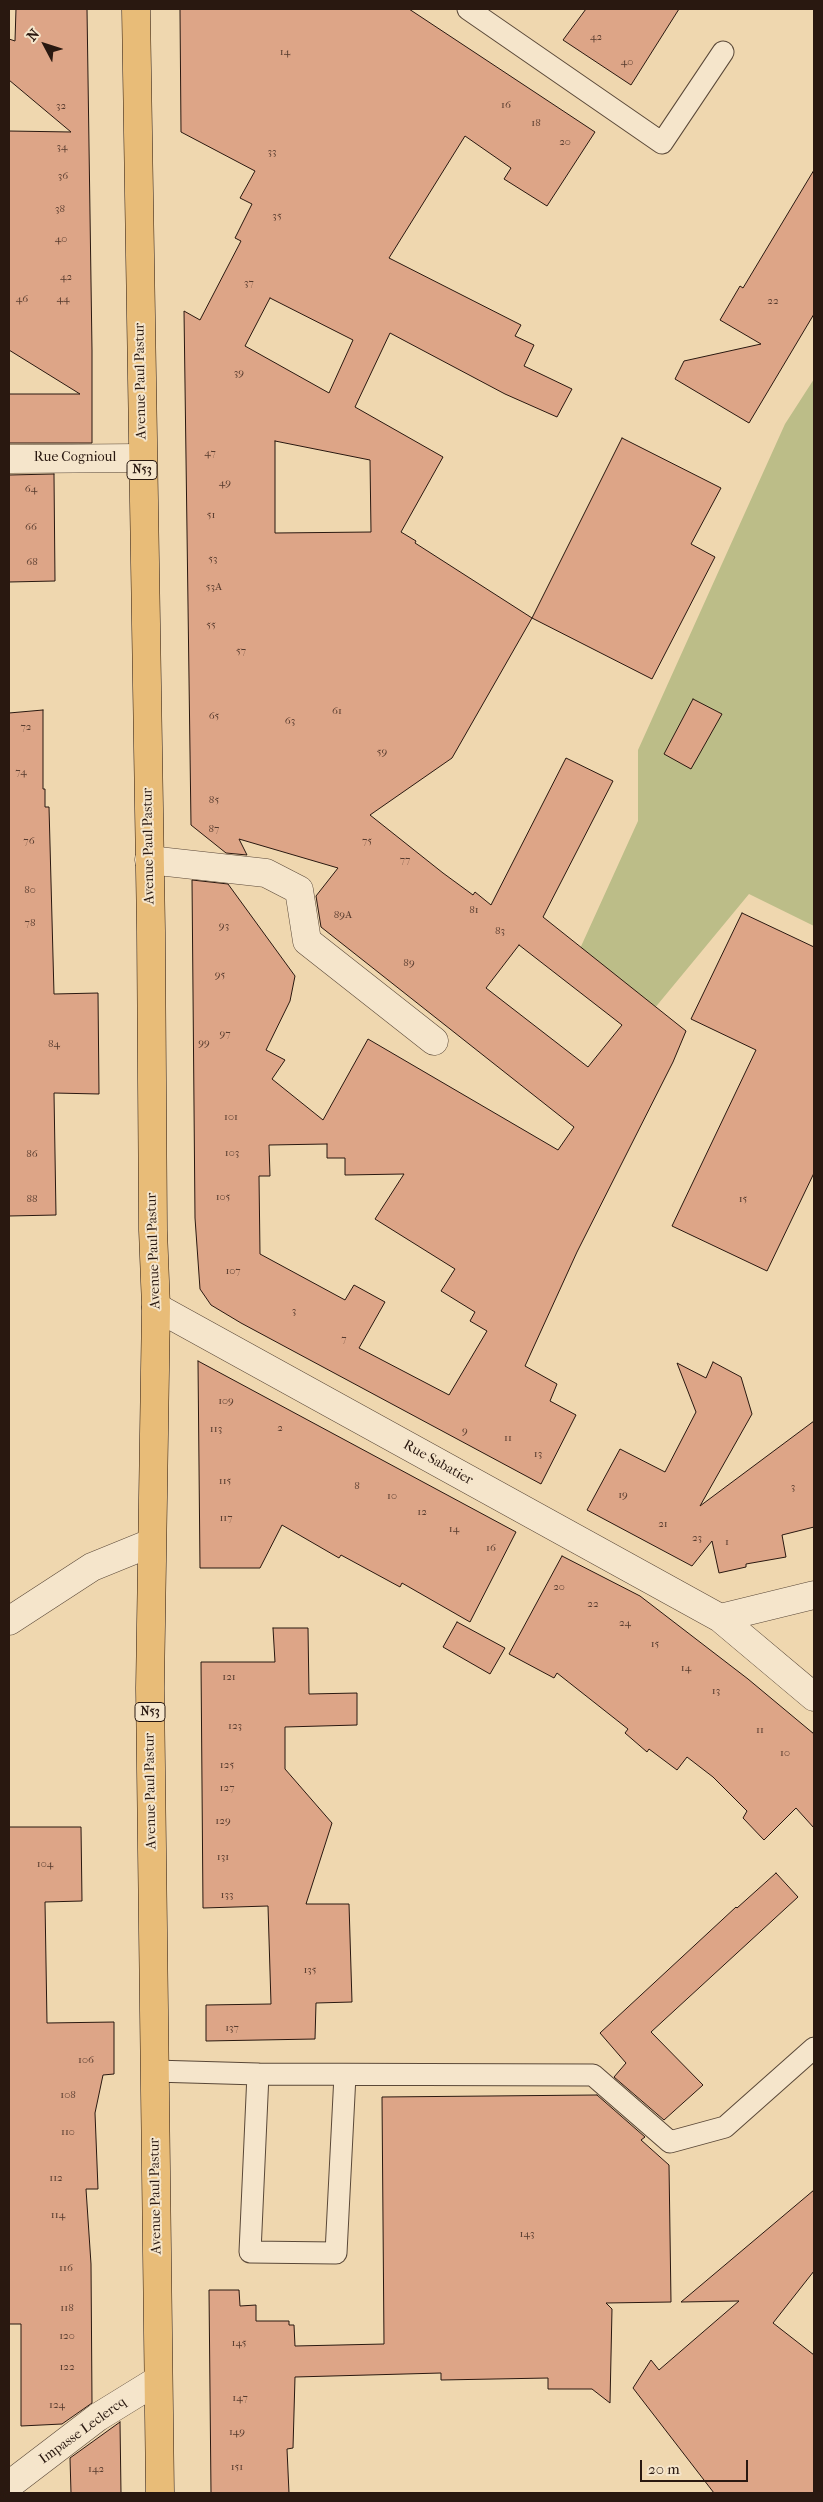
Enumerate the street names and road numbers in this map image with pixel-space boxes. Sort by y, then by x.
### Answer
street label: Avenue Paul Pastur [132,323,150,439]
street label: Rue Cognioul [34,450,116,466]
road number: N53 [127,460,157,480]
street label: Avenue Paul Pastur [140,788,158,904]
street label: Avenue Paul Pastur [144,1192,164,1310]
street label: Rue Sabatier [400,1437,476,1489]
road number: N53 [135,1702,165,1721]
street label: Avenue Paul Pastur [142,1733,160,1849]
street label: Avenue Paul Pastur [147,2138,165,2254]
street label: Impasse Leclercq [36,2394,130,2468]

